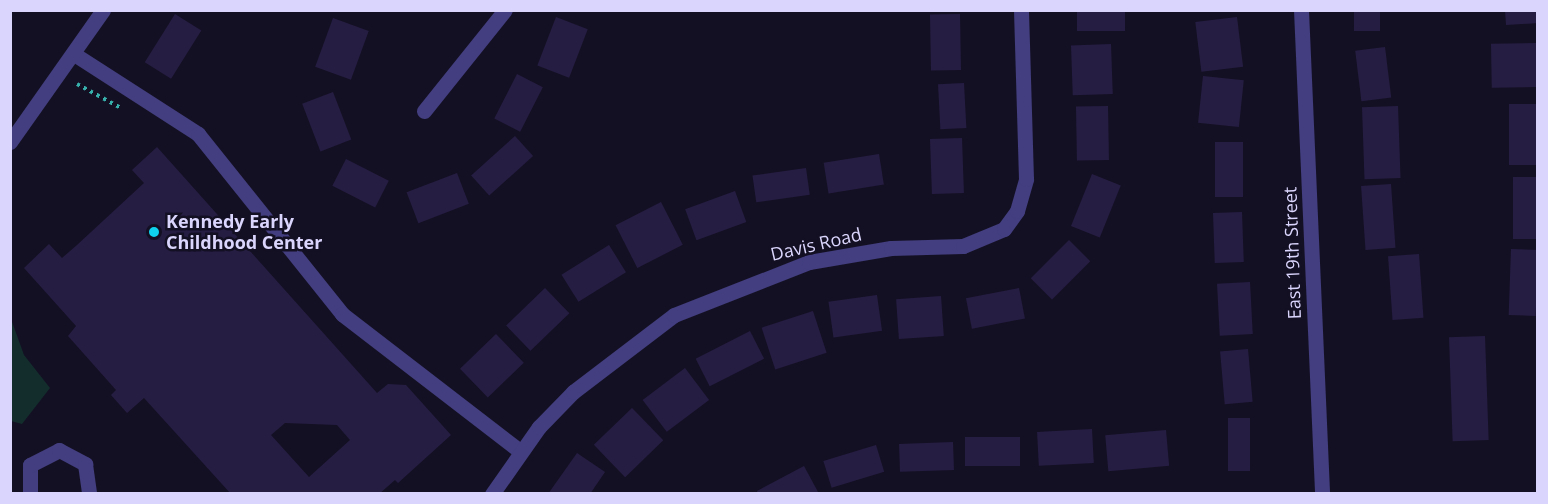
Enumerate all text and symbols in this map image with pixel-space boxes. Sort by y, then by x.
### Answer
street label: East 19th Street [1279,186,1305,320]
place label: Kennedy Early Childhood Center [166,211,322,254]
street label: Davis Road [768,223,864,265]
marker: Kennedy Early Childhood Center [147,225,161,239]

